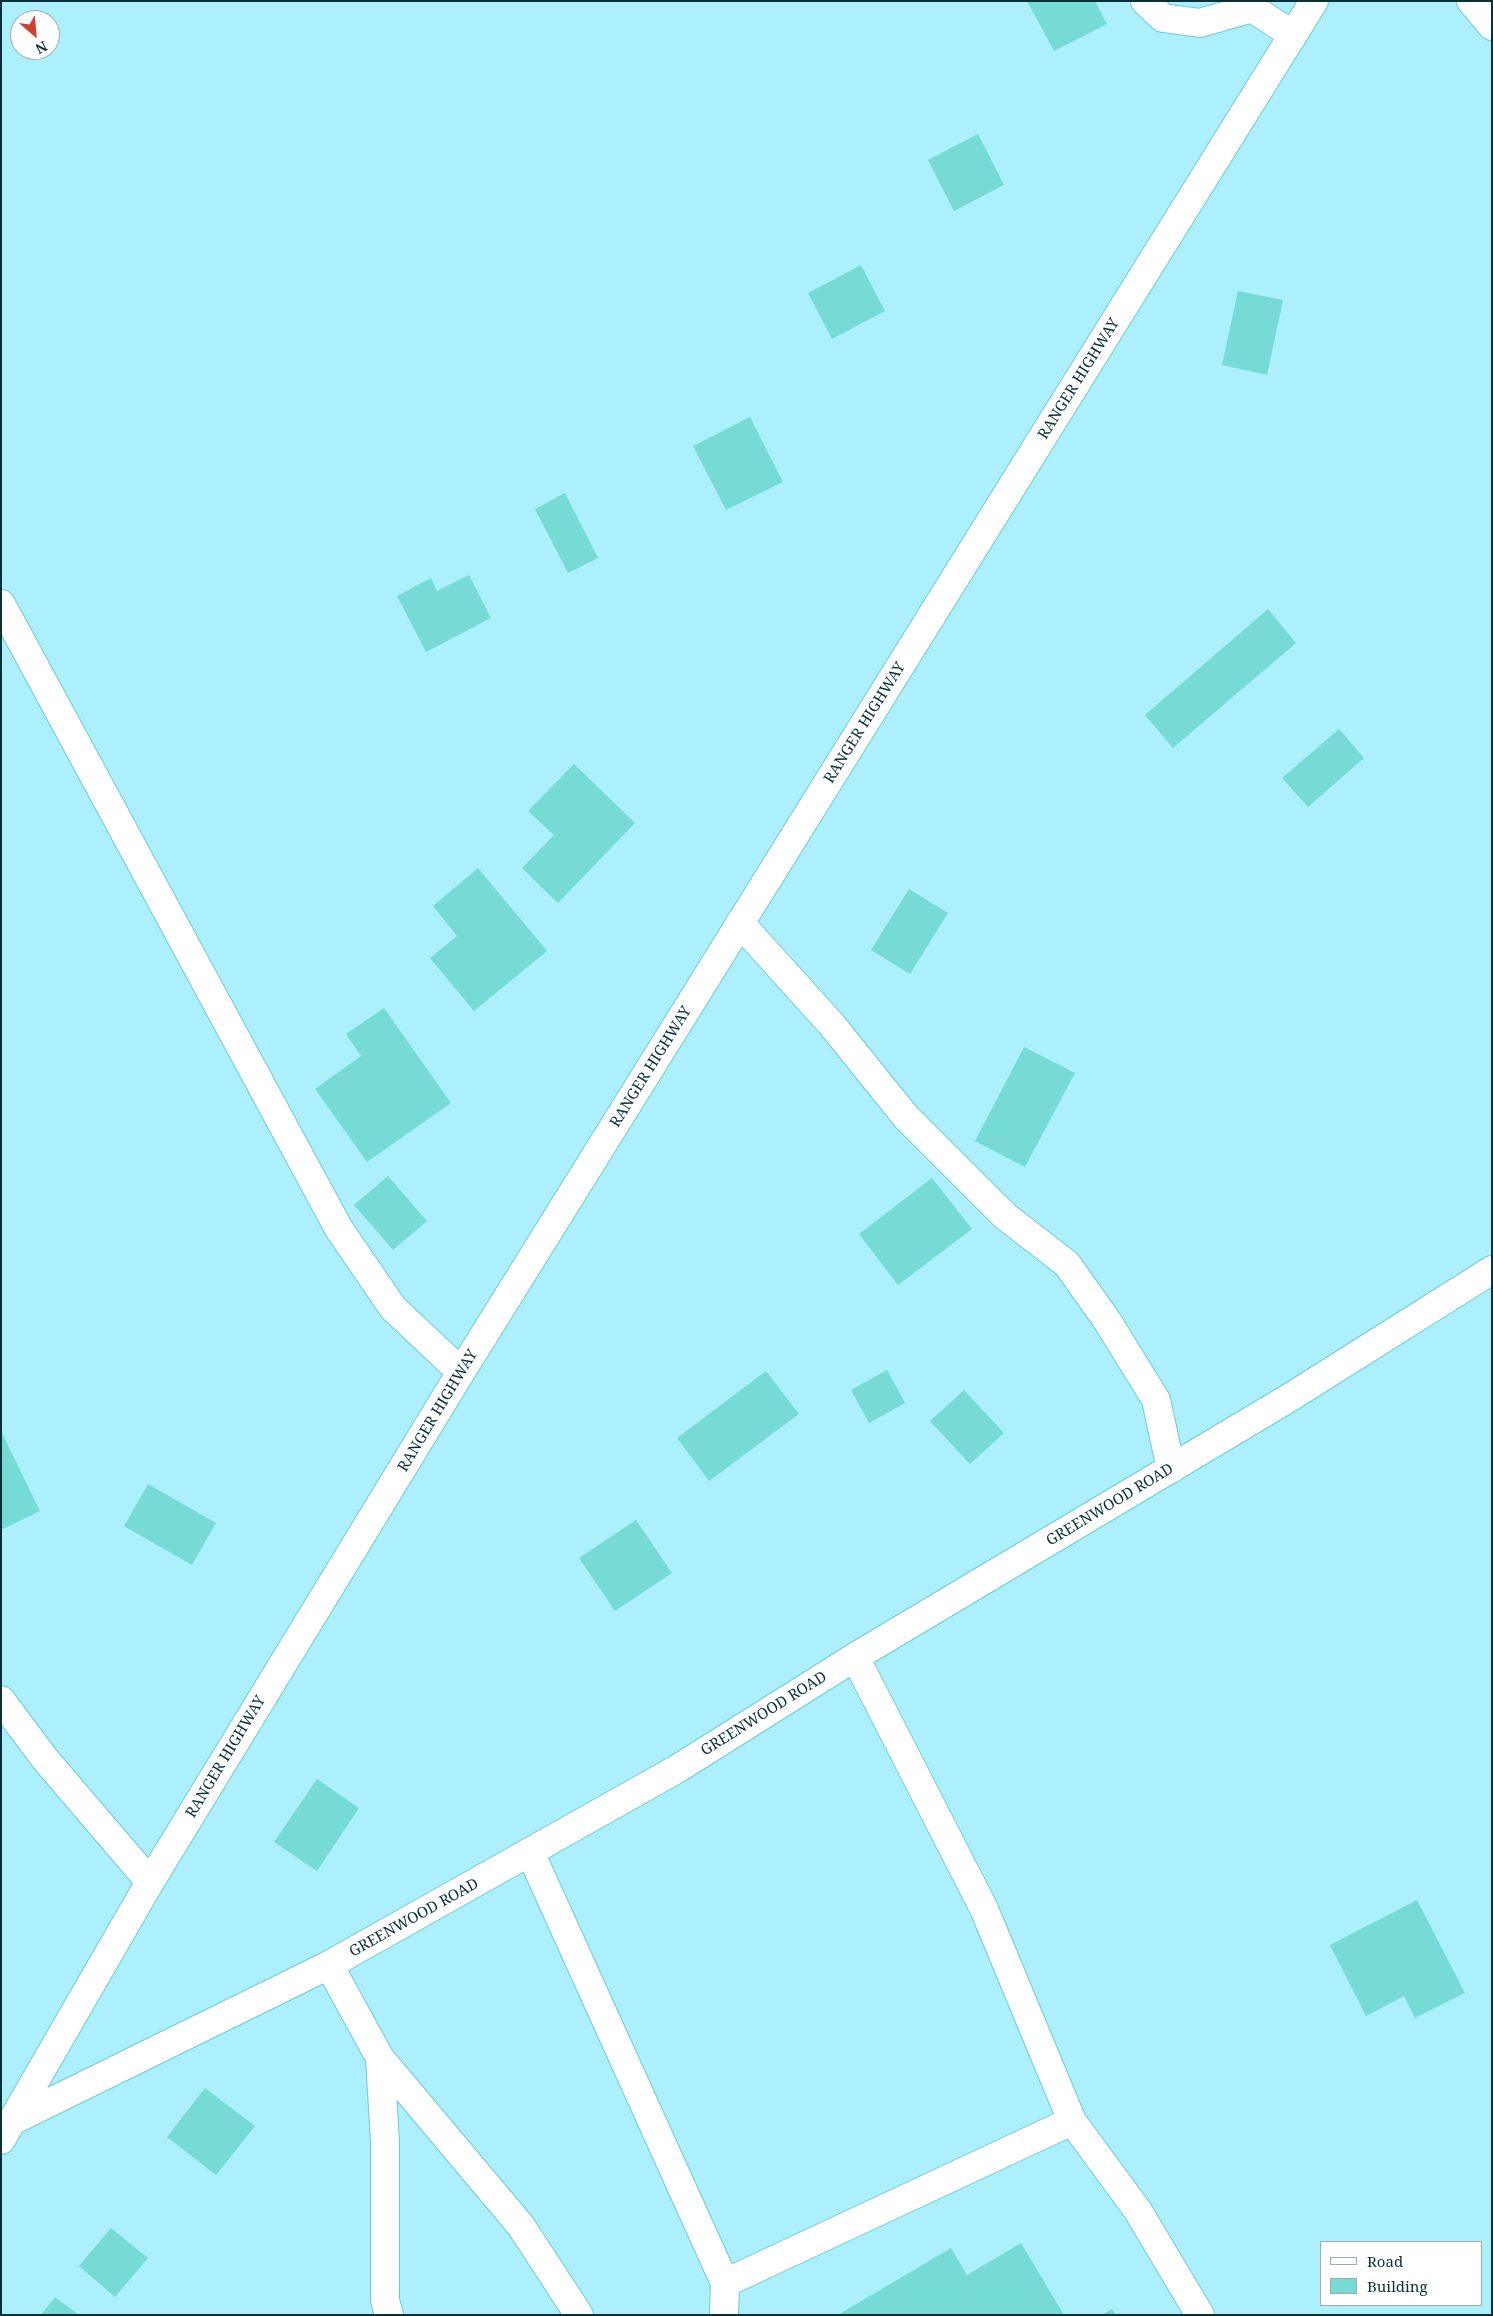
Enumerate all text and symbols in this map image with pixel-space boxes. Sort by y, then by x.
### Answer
north arrow [10,10,60,60]
text: N [32,37,51,59]
street label: RANGER HIGHWAY [1034,315,1124,443]
street label: RANGER HIGHWAY [820,659,910,787]
street label: RANGER HIGHWAY [606,1003,696,1131]
street label: RANGER HIGHWAY [394,1347,482,1475]
street label: GREENWOOD ROAD [1043,1460,1177,1550]
street label: GREENWOOD ROAD [698,1668,830,1760]
street label: RANGER HIGHWAY [182,1693,270,1821]
street label: GREENWOOD ROAD [346,1875,482,1961]
legend [1320,2241,1483,2306]
text: Road [1367,2251,1403,2271]
text: Building [1367,2276,1428,2296]

